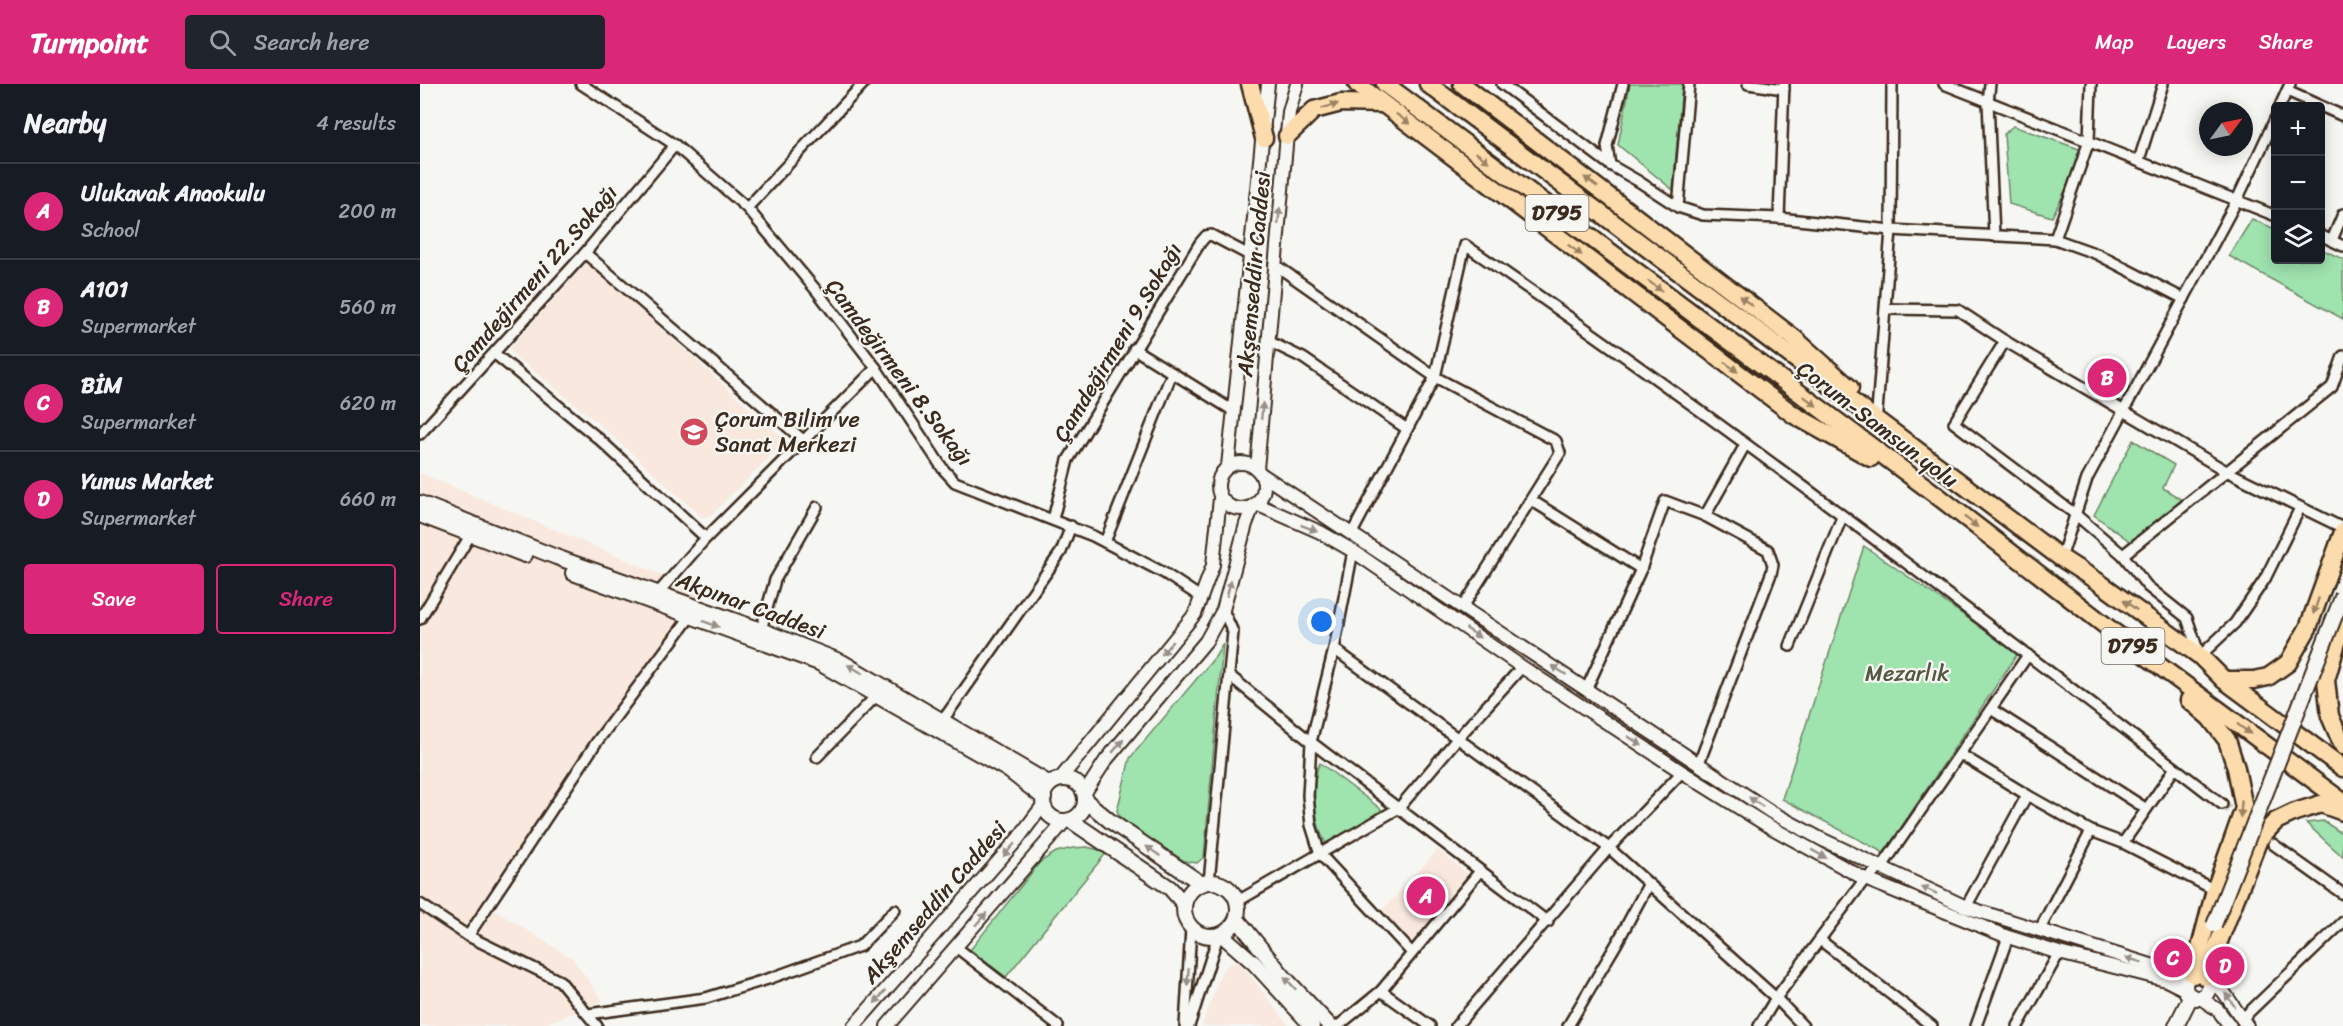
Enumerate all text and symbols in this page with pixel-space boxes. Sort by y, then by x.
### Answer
search box [185,15,605,69]
text: Turnpoint [30,18,149,67]
text: Search here [254,23,370,62]
text: Map [2095,23,2134,61]
text: Layers [2167,23,2226,61]
text: Share [2259,23,2313,61]
icon: search [206,26,239,59]
text: Nearby [24,100,106,146]
one-way arrow [1321,101,1339,110]
north arrow [2199,102,2253,156]
map controls [2271,102,2325,264]
button: + [2271,102,2325,156]
text: 4 results [316,106,396,141]
one-way arrow [1396,113,1411,125]
one-way arrow [1474,150,1490,163]
button: − [2271,156,2325,210]
street label: Akşemseddin Caddesi [1225,169,1282,379]
text: Ulukavak Anaokulu [81,174,265,213]
street label: Çamdeğirmeni 22.Sokağı [441,175,628,381]
one-way arrow [1583,177,1598,189]
text: A [37,194,50,229]
text: 200 m [339,194,396,229]
road number: D795 [1526,195,1588,231]
one-way arrow [1274,207,1284,226]
button: layers [2271,210,2325,264]
text: School [81,213,140,248]
street label: Çamdeğirmeni 9.Sokağı [1042,235,1193,450]
one-way arrow [1568,243,1583,255]
text: A101 [81,270,128,309]
street label: Çamdeğirmeni 8.Sokağı [816,270,984,475]
one-way arrow [1647,280,1663,292]
text: B [37,290,50,325]
text: 560 m [339,290,396,325]
one-way arrow [1738,295,1753,307]
text: Supermarket [81,309,196,344]
street label: Çorum-Samsun yolu [1788,350,1967,499]
pin: B [2088,356,2126,400]
one-way arrow [1723,361,1739,374]
text: BİM [81,366,122,405]
text: C [37,386,50,421]
text: 620 m [340,386,396,421]
one-way arrow [1803,395,1818,407]
place label: Çorum Bilim ve Sanat Merkezi [715,400,860,464]
one-way arrow [1257,401,1267,420]
text: Supermarket [81,405,196,440]
school or university icon: Çorum Bilim ve Sanat Merkezi [678,416,710,448]
text: Yunus Market [81,462,214,501]
text: D [38,482,49,517]
text: 660 m [340,482,396,517]
text: Supermarket [81,501,196,536]
one-way arrow [1964,516,1979,528]
one-way arrow [1301,523,1319,533]
street label: Akpınar Caddesi [670,560,832,651]
button: Save [24,564,204,634]
button: Share [216,564,396,634]
one-way arrow [1224,579,1234,597]
one-way arrow [2310,598,2320,616]
one-way arrow [2122,599,2138,611]
your location [1307,607,1336,636]
one-way arrow [702,620,720,630]
one-way arrow [1465,627,1481,638]
road number: D795 [2102,628,2164,664]
one-way arrow [1160,640,1173,656]
park label: Mezarlık [1865,654,1949,693]
one-way arrow [847,664,863,675]
one-way arrow [1551,664,1567,676]
one-way arrow [2236,722,2252,735]
one-way arrow [1627,735,1643,747]
one-way arrow [1111,738,1124,754]
one-way arrow [1747,796,1764,807]
one-way arrow [2236,800,2246,819]
street label: Akşemseddin Caddesi [851,811,1017,994]
one-way arrow [1003,842,1016,857]
one-way arrow [1145,845,1161,857]
one-way arrow [1811,849,1828,859]
pin: A [1406,874,1446,918]
one-way arrow [1921,885,1938,894]
one-way arrow [974,912,987,927]
pin: C [2154,936,2192,980]
pin: D [2206,944,2244,988]
one-way arrow [2124,954,2142,964]
one-way arrow [1184,967,1193,986]
one-way arrow [1283,977,1297,991]
one-way arrow [874,989,887,1004]
one-way arrow [2224,992,2236,1008]

